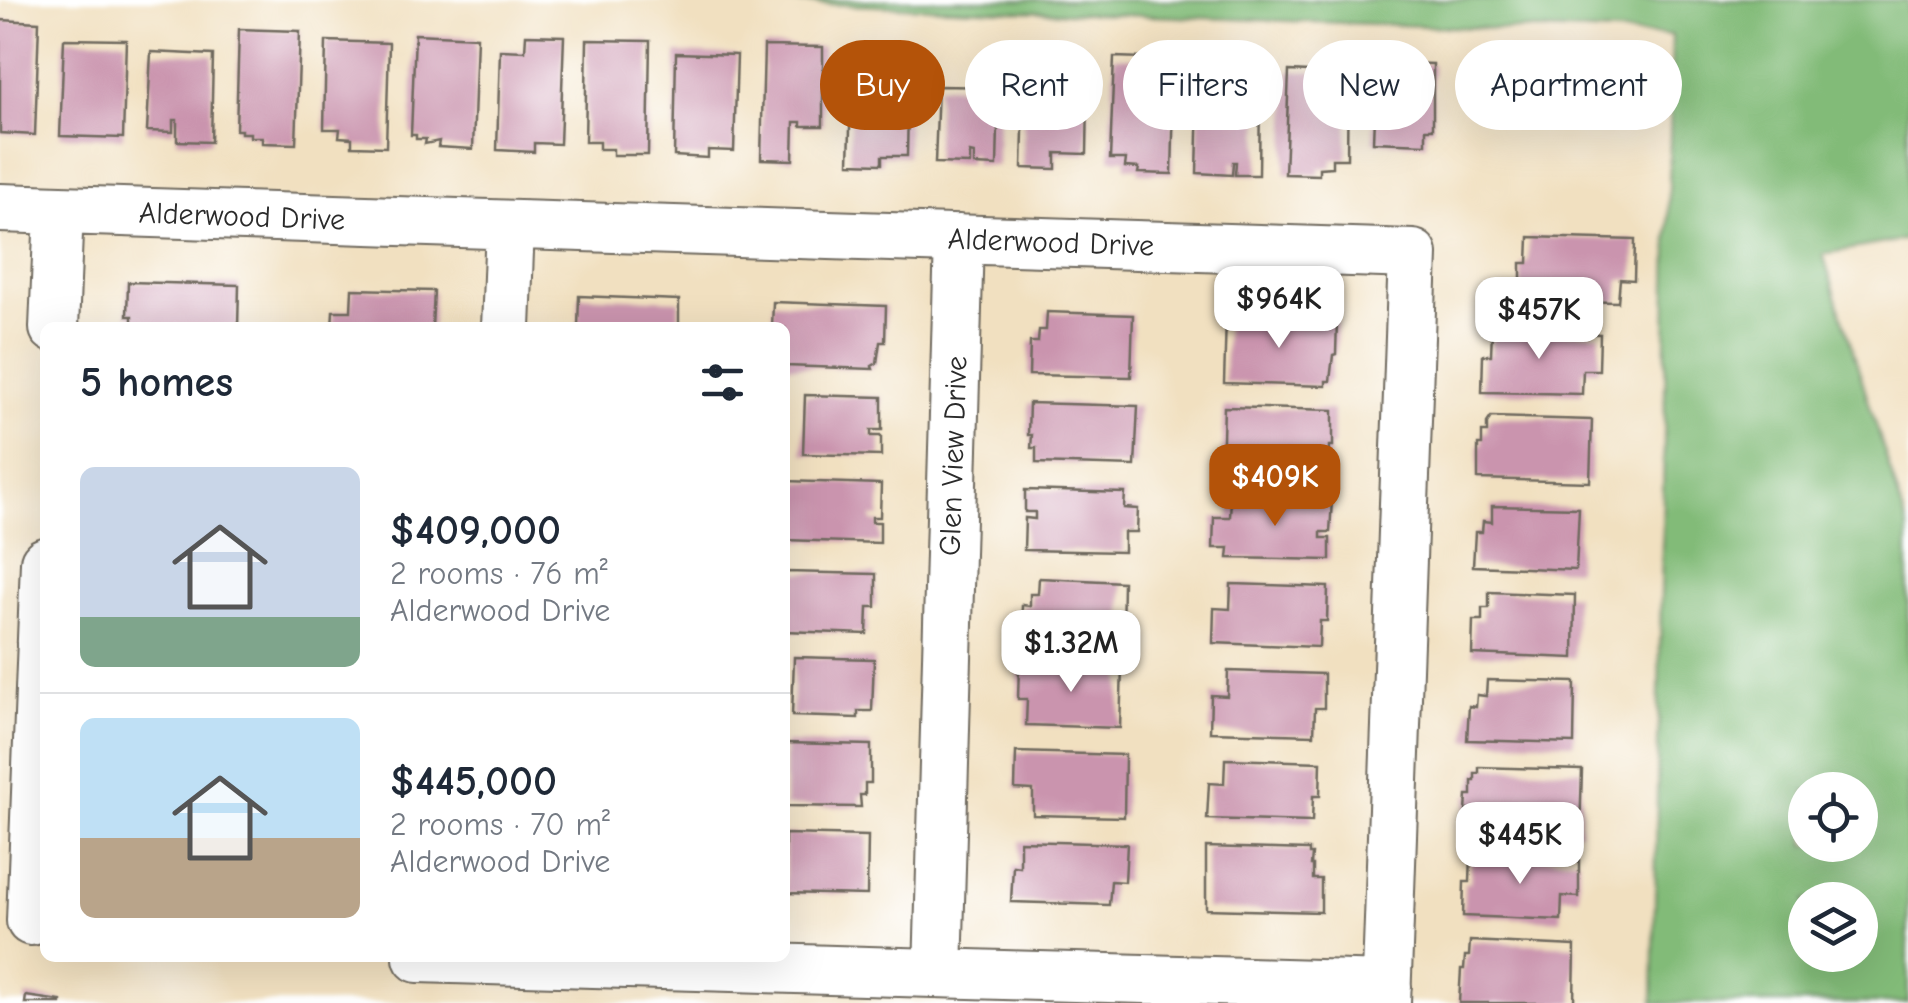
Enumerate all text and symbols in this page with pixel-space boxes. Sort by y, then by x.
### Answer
chip: Buy [820,40,945,130]
chip: Rent [965,40,1103,130]
chip: Filters [1123,40,1283,130]
chip: New [1303,40,1435,130]
chip: Apartment [1455,40,1682,130]
street label: Alderwood Drive [138,195,346,238]
street label: Alderwood Drive [947,221,1155,264]
pin: $964K [1209,266,1349,351]
pin: $457K [1469,277,1609,362]
text: $964K [1236,280,1322,317]
text: $457K [1497,291,1581,328]
icon: filters [695,355,750,410]
street label: Glen View Drive [933,355,974,557]
text: 5 homes [80,358,233,407]
pin: $409K [1205,444,1345,529]
text: $409K [1231,458,1319,495]
text: $409,000 [390,506,561,555]
icon: home [160,507,280,627]
text: 2 rooms · 76 m² [390,555,608,592]
text: Alderwood Drive [390,592,610,629]
pin: $1.32M [990,610,1152,695]
text: $1.32M [1023,624,1119,661]
text: $445,000 [390,757,557,806]
icon: home [160,758,280,878]
map controls [1788,772,1878,972]
button: locate [1788,772,1878,862]
pin: $445K [1450,802,1590,887]
text: 2 rooms · 70 m² [390,806,610,843]
text: $445K [1478,816,1562,853]
text: Alderwood Drive [390,843,610,880]
button: layers [1788,882,1878,972]

